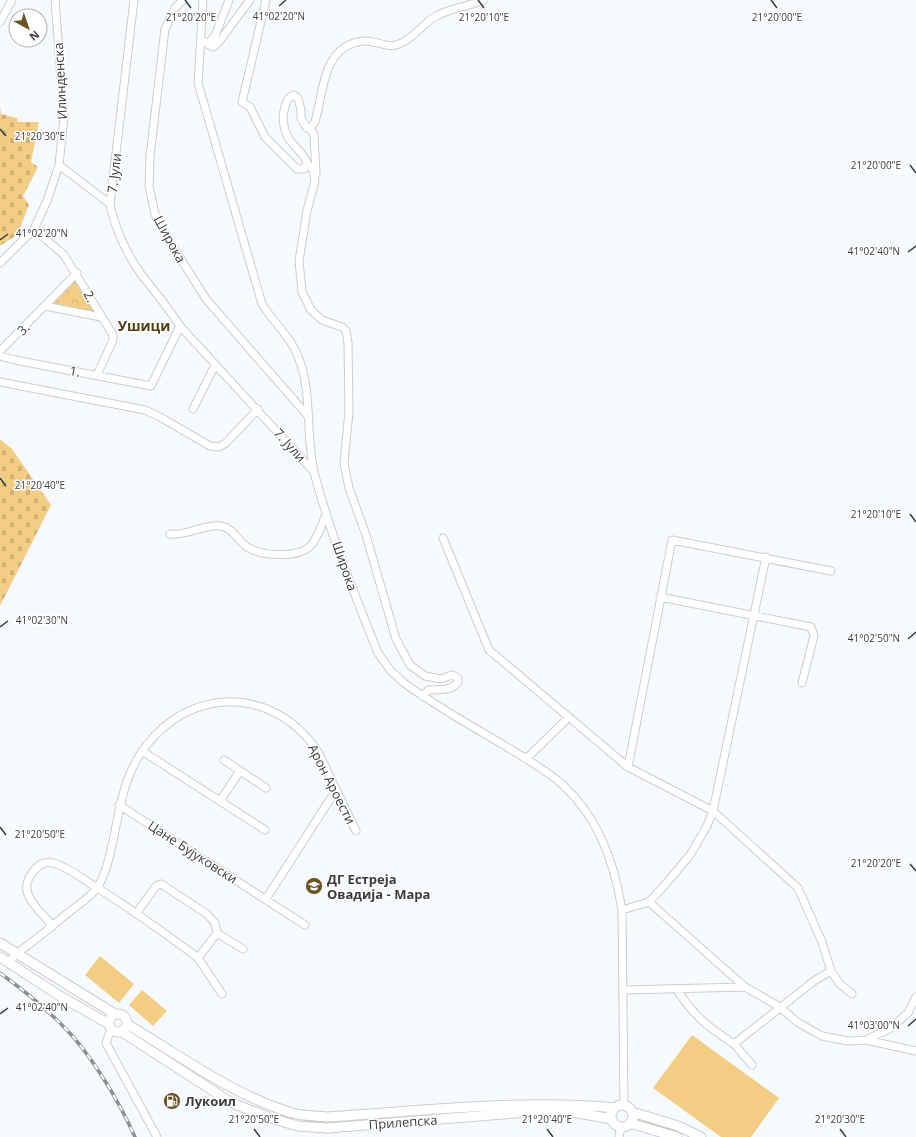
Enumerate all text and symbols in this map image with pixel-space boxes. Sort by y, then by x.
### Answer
north arrow [8,8,48,48]
text: 41°02'20"N [253,9,305,23]
text: 21°20'20"E [166,10,216,24]
text: 21°20'10"E [459,10,509,24]
text: 21°20'00"E [752,10,802,24]
text: N [26,27,43,45]
street label: Илинденска [49,42,71,120]
text: 21°20'30"E [15,129,65,143]
street label: 7. Јули [103,152,125,194]
text: 21°20'00"E [851,158,901,172]
street label: Широка [150,212,190,266]
text: 41°02'20"N [16,226,68,240]
text: 41°02'40"N [848,244,900,258]
street label: 2. [79,287,101,305]
district label: Ушици [118,316,170,335]
street label: 3. [13,319,33,339]
street label: 1. [68,361,82,381]
street label: 7. Јули [270,424,310,466]
text: 21°20'40"E [15,478,65,492]
text: 21°20'10"E [851,507,901,521]
street label: Широка [328,539,362,593]
text: 41°02'30"N [16,613,68,627]
text: 41°02'50"N [848,631,900,645]
street label: Арон Ароести [304,741,360,827]
street label: Цане Бујуковски [145,816,241,888]
text: 21°20'50"E [15,827,65,841]
text: 21°20'20"E [851,856,901,870]
place label: ДГ Естреја Овадија - Мара [327,870,430,903]
school or university icon: ДГ Естреја Овадија - Мара [304,876,324,896]
text: 41°02'40"N [16,1000,68,1014]
text: 41°03'00"N [848,1018,900,1032]
fuel station icon: Лукоил [162,1091,182,1111]
place label: Лукоил [185,1092,236,1110]
street label: Прилепска [368,1111,438,1133]
text: 21°20'50"E [229,1112,279,1126]
text: 21°20'40"E [522,1112,572,1126]
text: 21°20'30"E [815,1112,865,1126]

